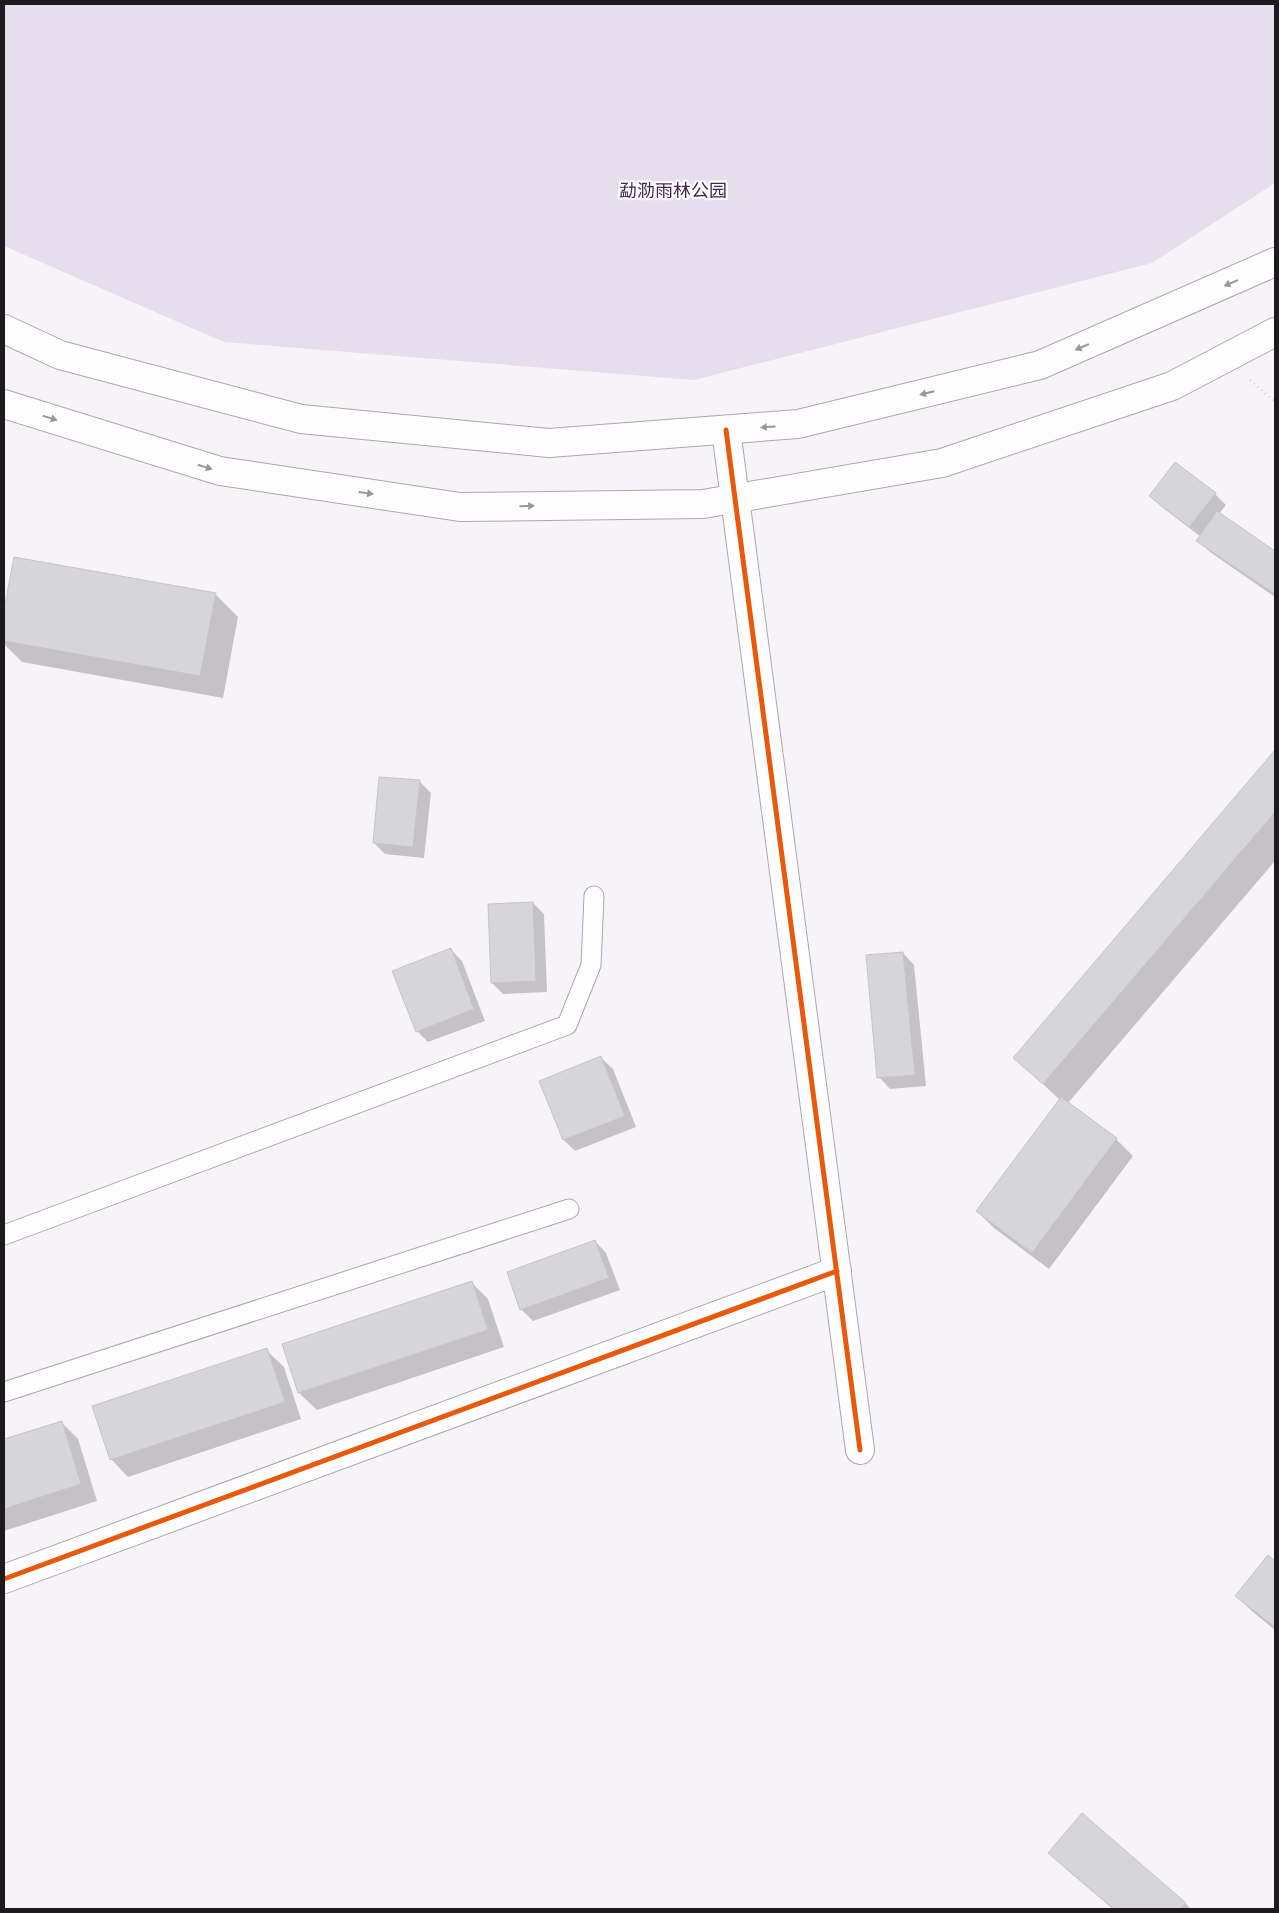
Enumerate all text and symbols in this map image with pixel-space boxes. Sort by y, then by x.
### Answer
park label: 勐泐雨林公园 [619,181,727,201]
one-way arrow [1224,279,1238,287]
one-way arrow [1075,344,1089,352]
one-way arrow [919,389,934,397]
one-way arrow [43,415,58,423]
one-way arrow [760,423,776,431]
one-way arrow [198,463,213,471]
one-way arrow [358,489,374,497]
one-way arrow [519,502,535,510]

